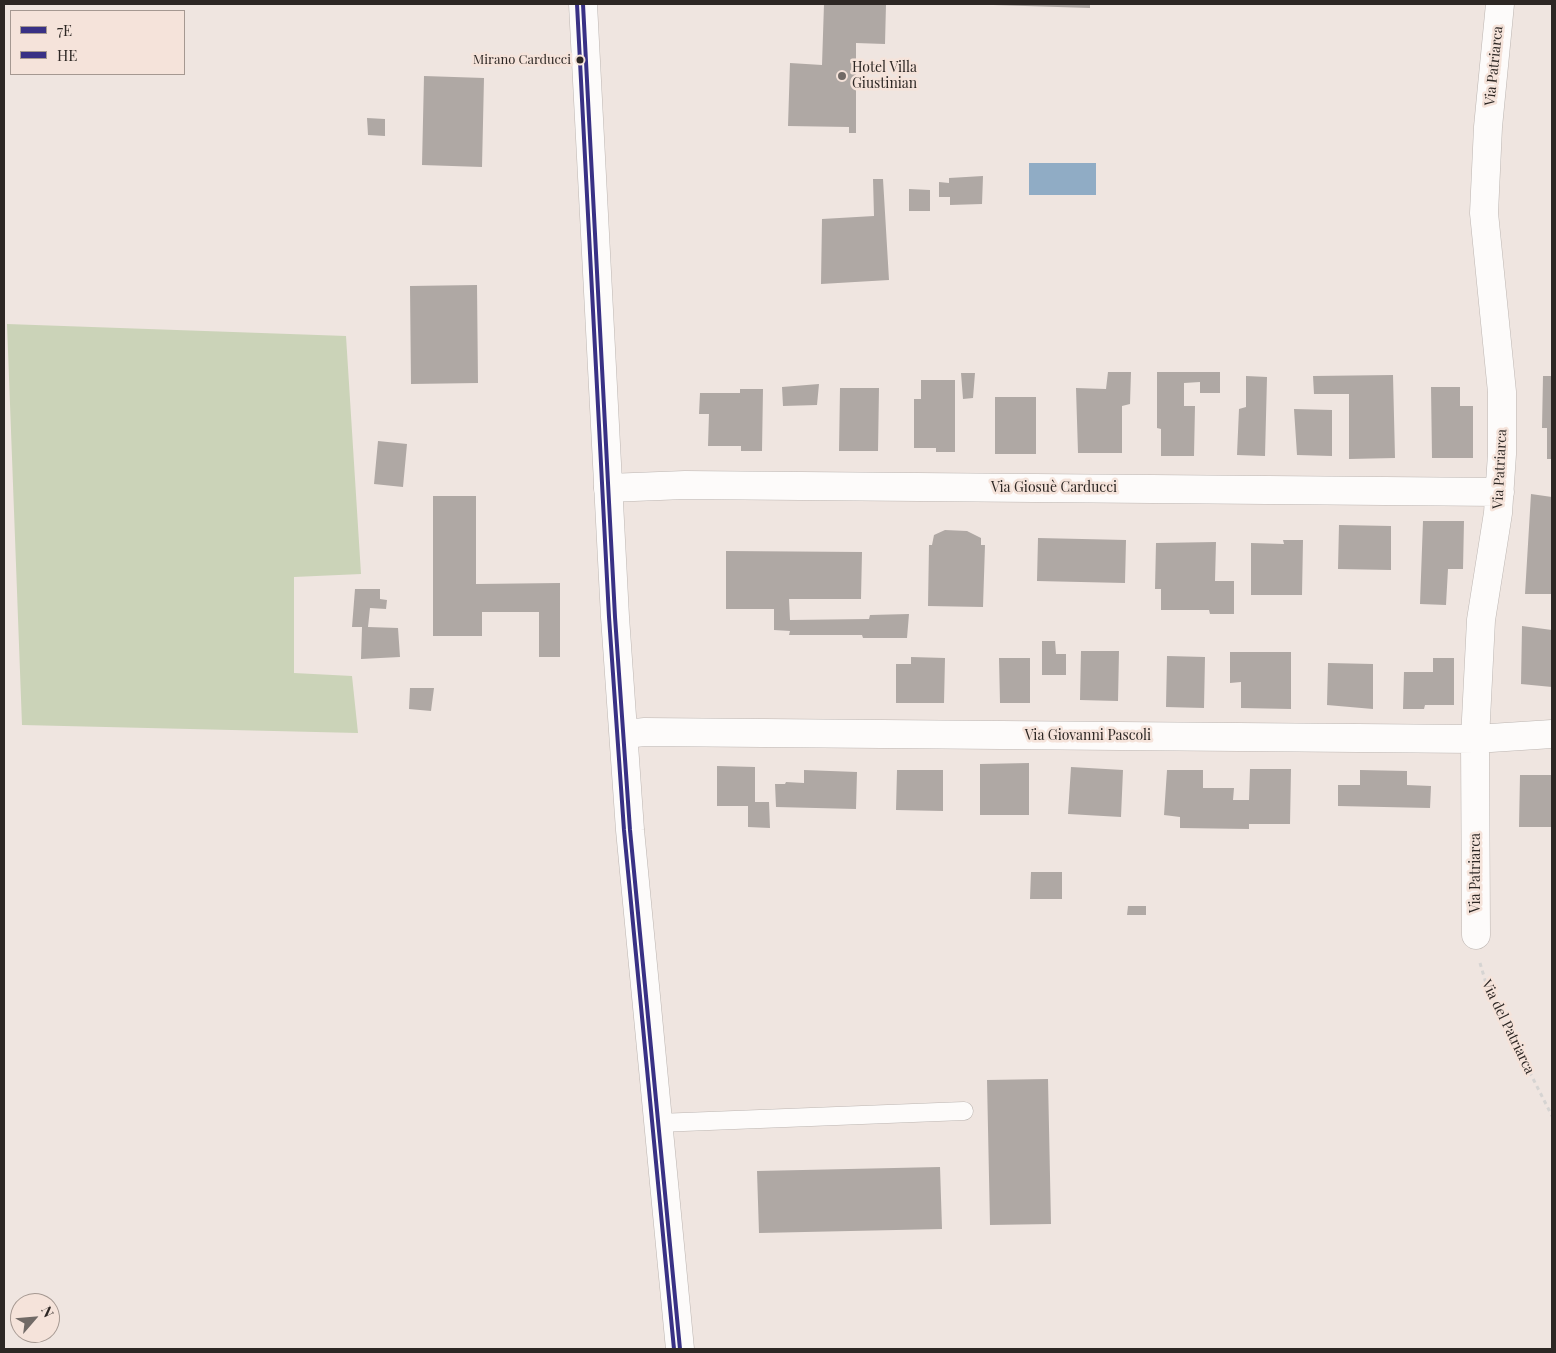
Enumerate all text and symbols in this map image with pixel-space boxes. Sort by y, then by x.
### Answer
legend [10,10,185,75]
text: 7E [57,20,72,40]
street label: Via Patriarca [1481,25,1507,107]
text: HE [57,45,78,65]
place label: Mirano Carducci [473,52,571,68]
marker: Mirano Carducci [575,55,585,65]
place label: Hotel Villa Giustinian [852,60,917,92]
marker: Hotel Villa Giustinian [836,70,848,82]
street label: Via Patriarca [1490,429,1510,509]
street label: Via Giosuè Carducci [991,480,1117,496]
street label: Via Giovanni Pascoli [1025,728,1151,744]
street label: Via Patriarca [1468,833,1484,913]
street label: Via del Patriarca [1478,977,1538,1077]
north arrow [10,1293,60,1343]
text: N [37,1303,59,1320]

